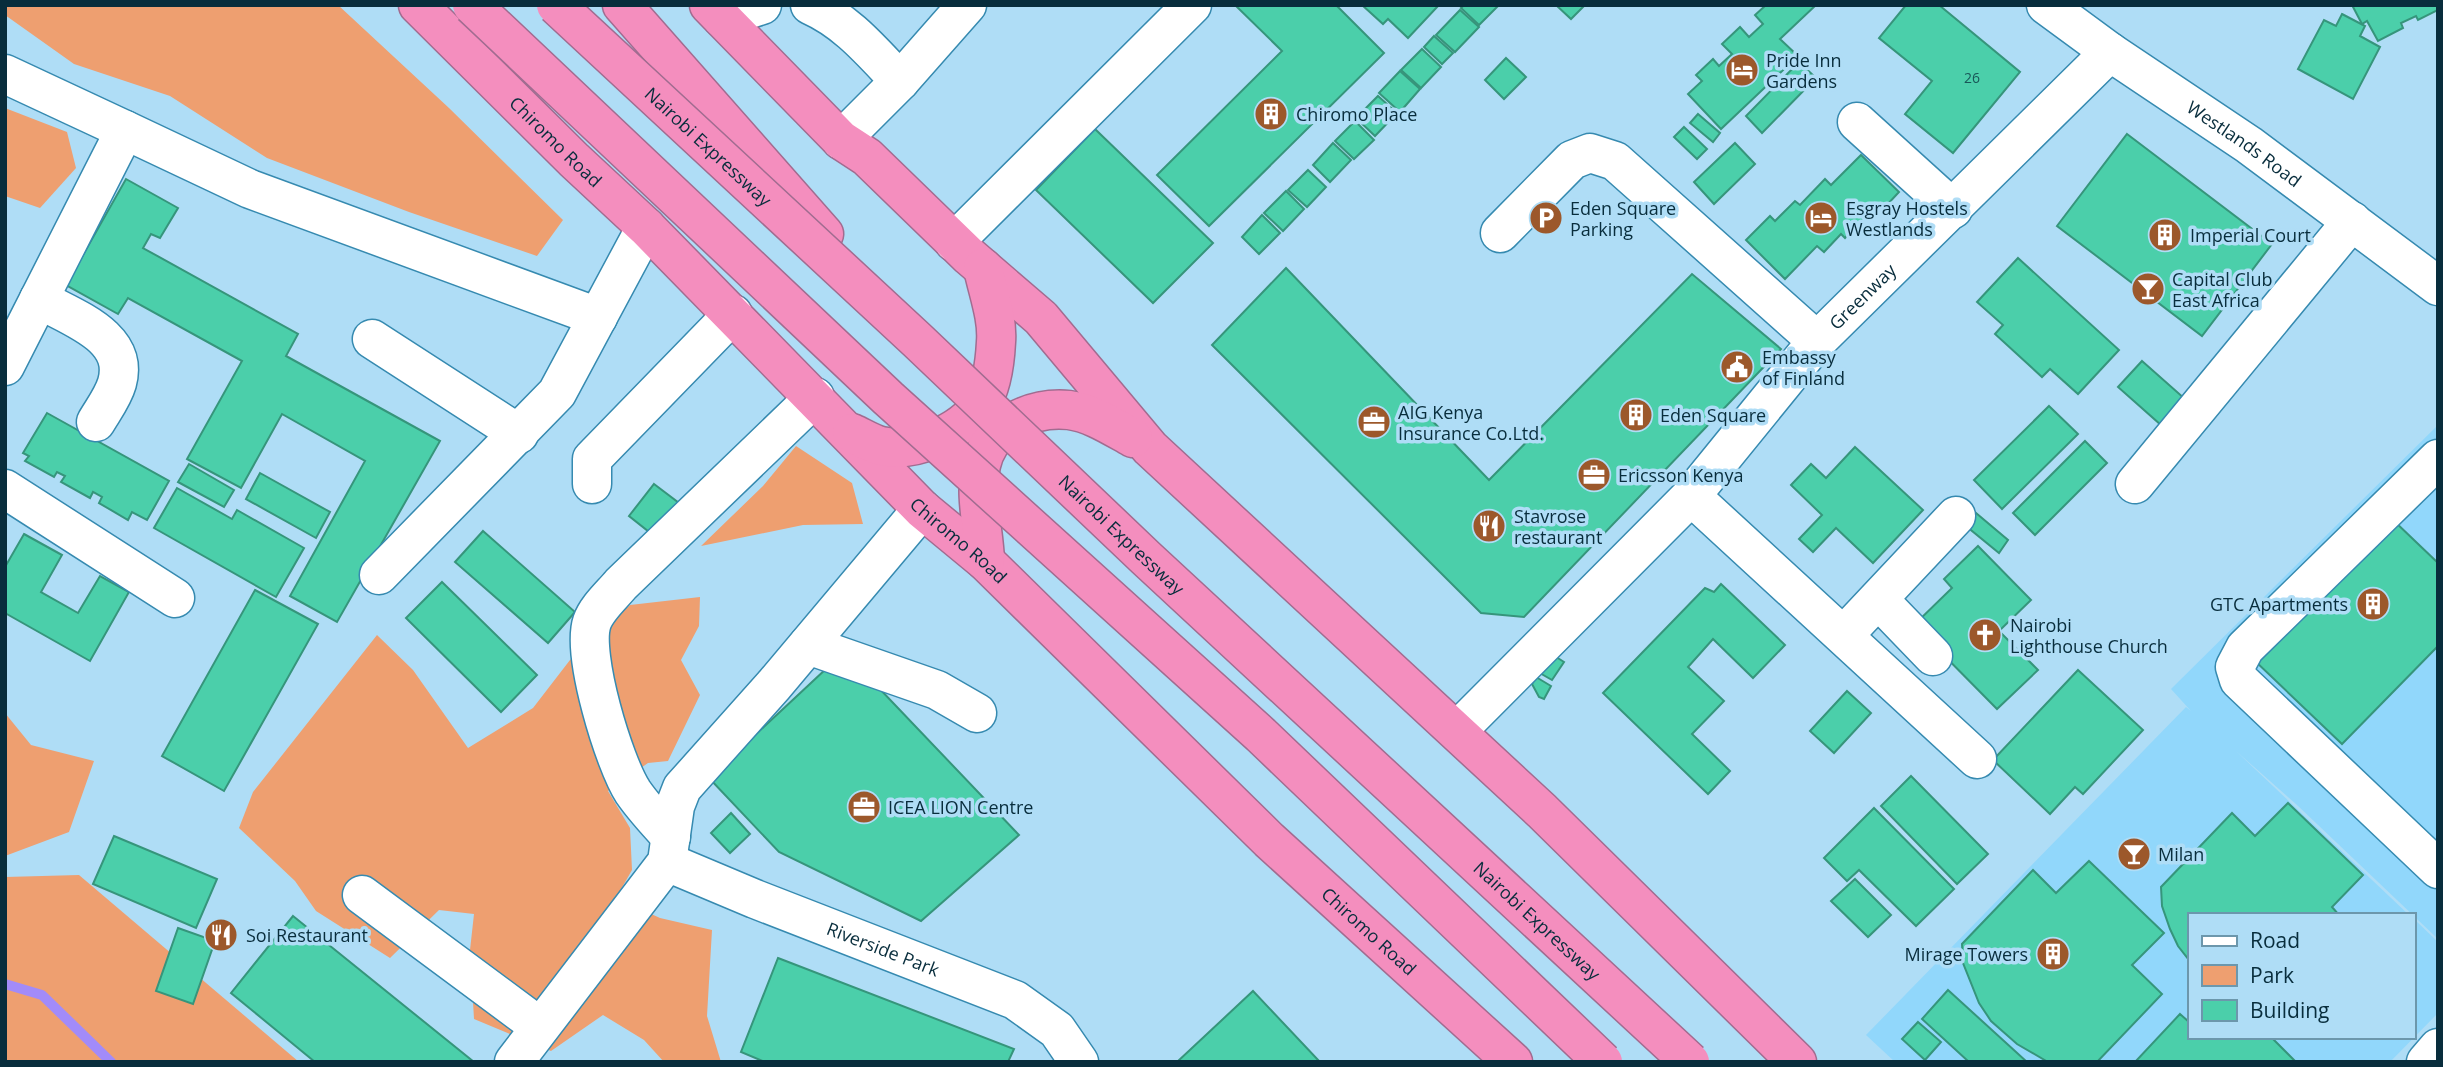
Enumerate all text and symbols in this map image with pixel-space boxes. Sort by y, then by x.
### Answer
place label: Pride Inn Gardens [1766,48,1842,93]
hotel icon: Pride Inn Gardens [1723,51,1761,89]
house number: 26 [1964,68,1980,87]
street label: Nairobi Expressway [640,82,778,212]
street label: Chiromo Road [504,91,607,192]
building icon: Chiromo Place [1252,95,1290,133]
street label: Westlands Road [2183,95,2306,192]
place label: Chiromo Place [1296,102,1417,126]
place label: Eden Square Parking [1570,196,1676,241]
place label: Esgray Hostels Westlands [1846,196,1968,241]
parking icon: Eden Square Parking [1527,199,1565,237]
hotel icon: Esgray Hostels Westlands [1802,199,1840,237]
building icon: Imperial Court [2146,216,2184,254]
place label: Imperial Court [2190,223,2311,247]
street label: Greenway [1824,257,1902,335]
place label: Capital Club East Africa [2172,267,2272,312]
bar icon: Capital Club East Africa [2129,270,2167,308]
place label: Embassy of Finland [1762,345,1845,390]
public building icon: Embassy of Finland [1718,348,1756,386]
building icon: Eden Square [1617,396,1655,434]
place label: AIG Kenya Insurance Co.Ltd. [1398,400,1544,445]
office icon: AIG Kenya Insurance Co.Ltd. [1355,403,1393,441]
place label: Eden Square [1660,403,1766,427]
office icon: Ericsson Kenya [1575,456,1613,494]
place label: Ericsson Kenya [1618,463,1743,487]
street label: Nairobi Expressway [1054,469,1191,601]
street label: Chiromo Road [905,492,1012,588]
place label: Stavrose restaurant [1514,504,1602,549]
restaurant icon: Stavrose restaurant [1470,507,1508,545]
building icon: GTC Apartments [2354,585,2392,623]
place label: GTC Apartments [2210,592,2348,616]
place label: Nairobi Lighthouse Church [2010,613,2168,658]
church icon: Nairobi Lighthouse Church [1966,616,2004,654]
office icon: ICEA LION Centre [845,788,883,826]
place label: ICEA LION Centre [888,795,1033,819]
bar icon: Milan [2115,835,2153,873]
place label: Milan [2158,842,2204,866]
street label: Nairobi Expressway [1469,856,1606,986]
street label: Chiromo Road [1317,882,1422,980]
legend [2188,913,2415,1039]
restaurant icon: Soi Restaurant [202,916,240,954]
street label: Riverside Park [824,916,943,982]
place label: Soi Restaurant [246,923,368,947]
text: Road [2250,926,2300,954]
building icon: Mirage Towers [2034,935,2072,973]
place label: Mirage Towers [1905,942,2028,966]
text: Park [2250,961,2294,989]
text: Building [2250,996,2329,1024]

